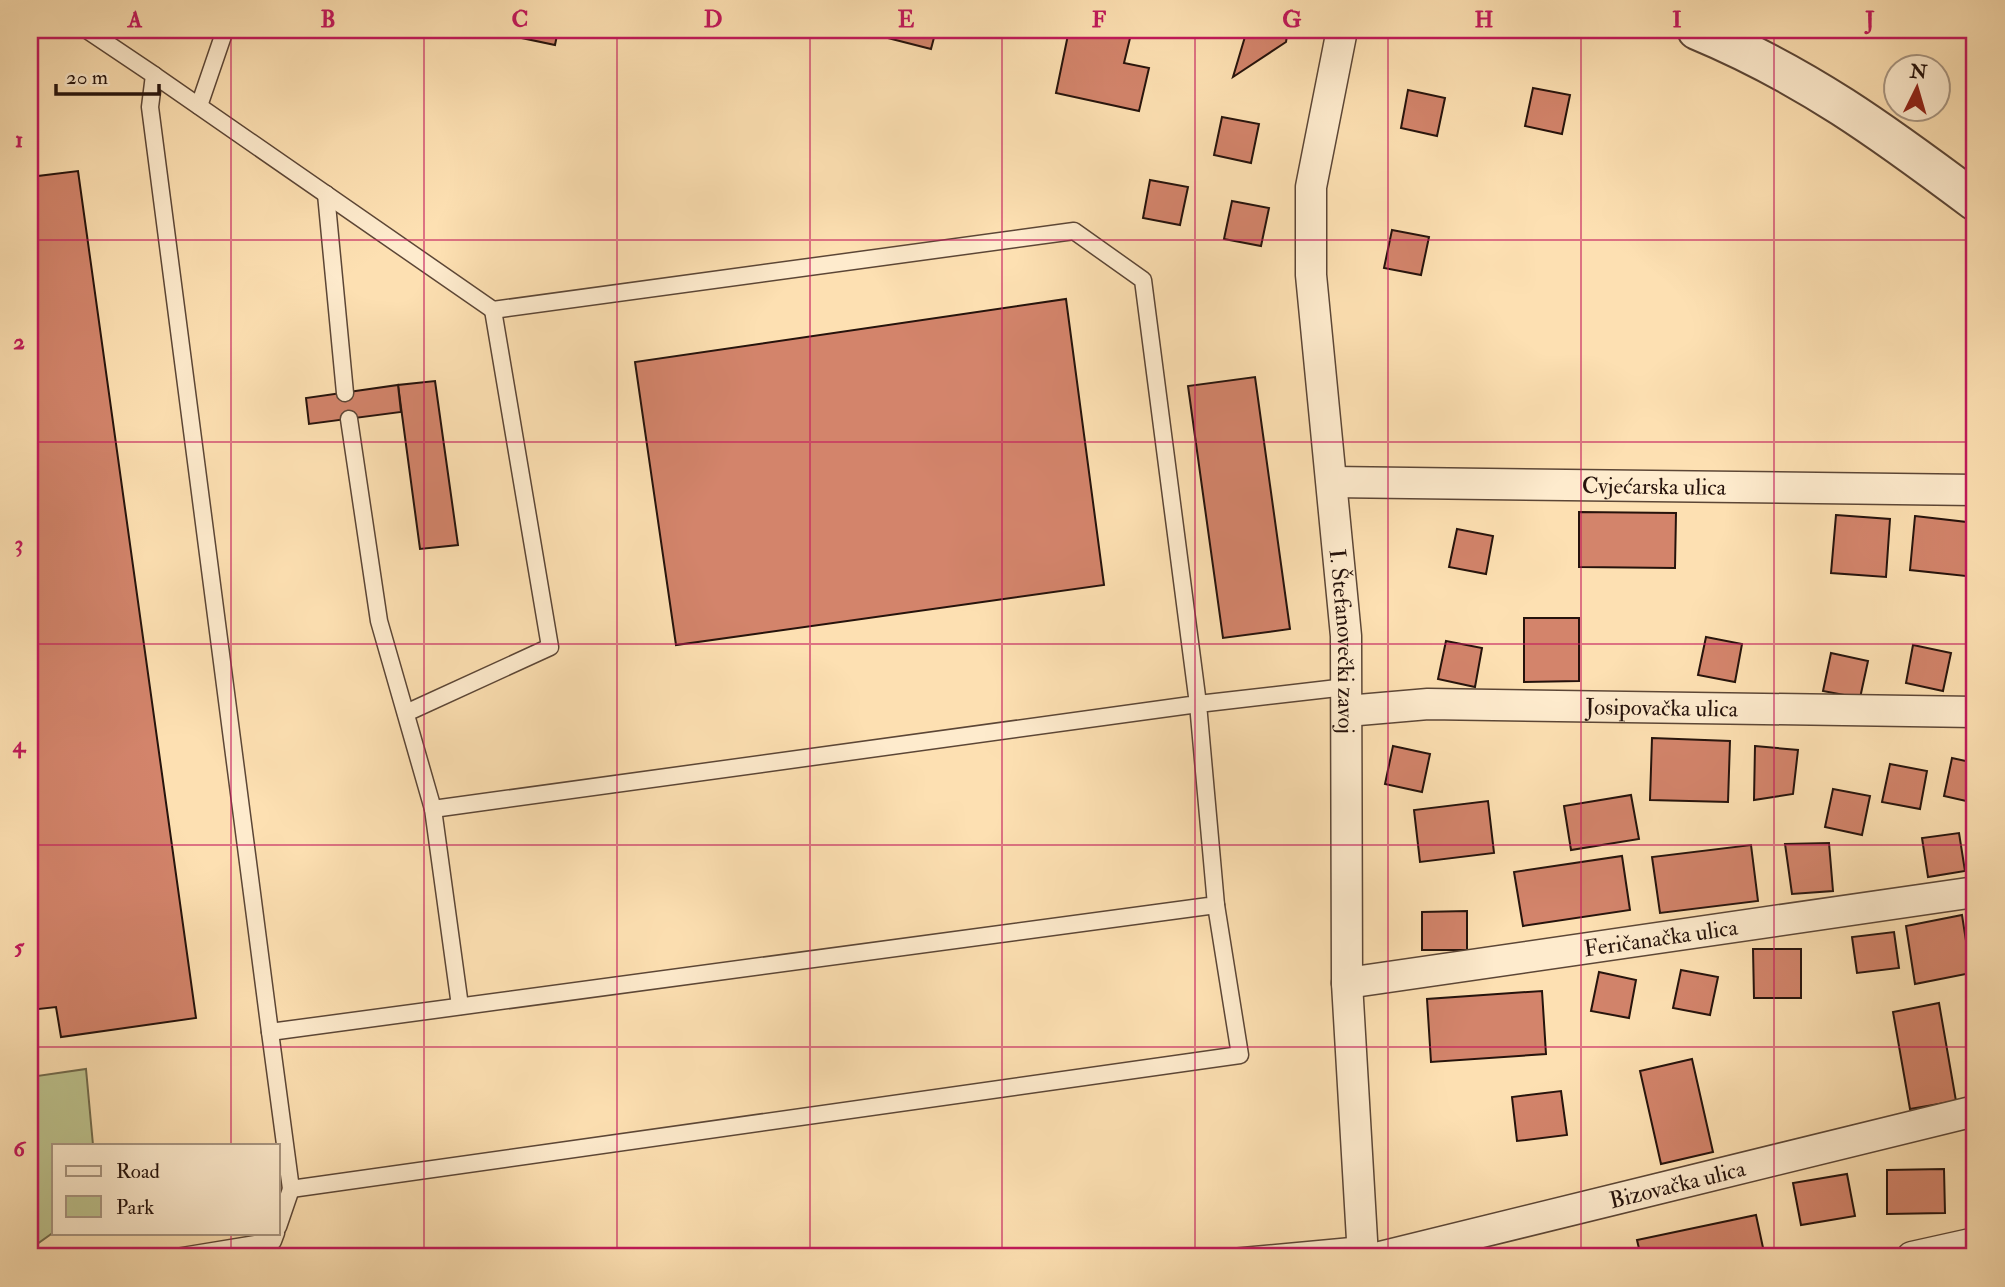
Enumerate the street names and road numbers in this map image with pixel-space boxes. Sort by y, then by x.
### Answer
street label: Cvjećarska ulica [1582,471,1727,502]
street label: I. Štefanovečki zavoj [1323,548,1360,734]
street label: Josipovačka ulica [1584,692,1739,724]
street label: Feričanačka ulica [1582,912,1740,964]
street label: Bizovačka ulica [1606,1154,1749,1215]

